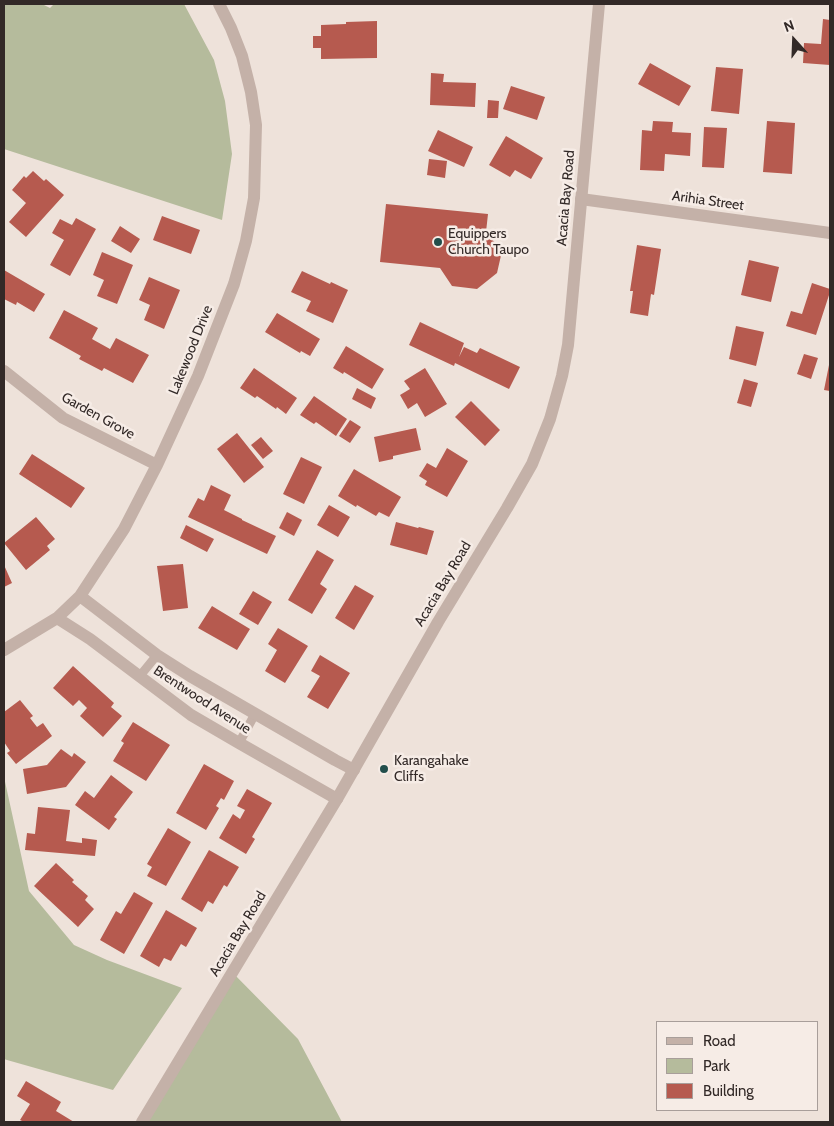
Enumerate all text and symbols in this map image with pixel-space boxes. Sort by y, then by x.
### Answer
north arrow [769,15,819,65]
text: N [781,16,797,36]
street label: Acacia Bay Road [553,149,579,247]
street label: Arihia Street [671,188,745,214]
place label: Equippers Church Taupo [448,226,529,258]
marker: Equippers Church Taupo [432,236,444,248]
street label: Lakewood Drive [165,303,217,397]
street label: Garden Grove [58,389,138,443]
street label: Acacia Bay Road [411,538,475,630]
street label: Brentwood Avenue [150,662,254,738]
place label: Karangahake Cliffs [394,753,469,786]
marker: Karangahake Cliffs [378,763,390,775]
street label: Acacia Bay Road [206,888,270,980]
legend [656,1021,819,1111]
text: Road [703,1032,736,1050]
text: Park [703,1057,730,1075]
text: Building [703,1082,754,1100]

